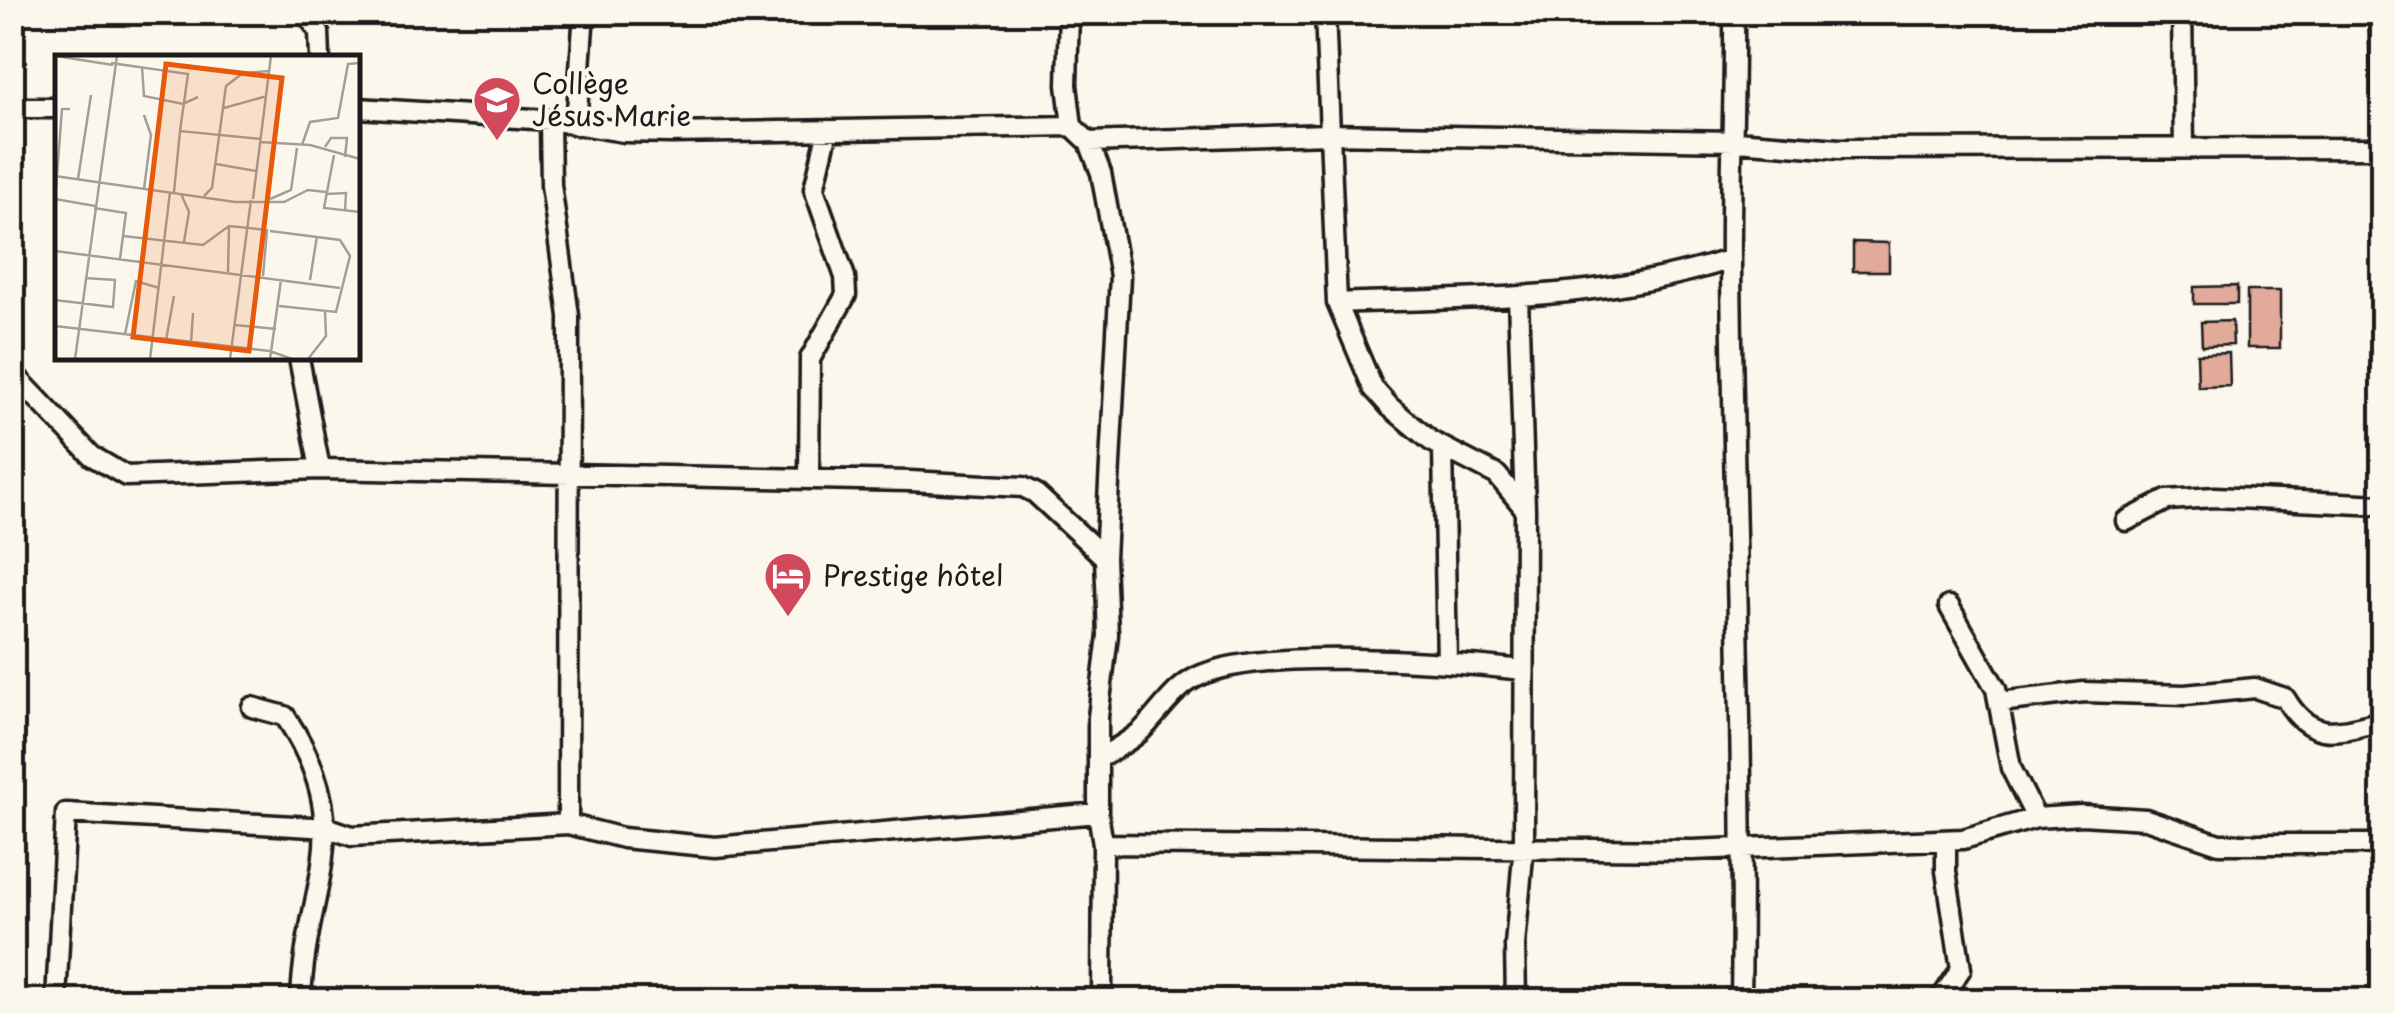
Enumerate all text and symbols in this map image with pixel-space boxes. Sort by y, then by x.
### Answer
inset map [55,55,360,360]
place label: Collège Jésus Marie [532,61,691,136]
school or university icon: Collège Jésus Marie [471,74,523,142]
hotel icon: Prestige hôtel [762,550,814,618]
place label: Prestige hôtel [823,553,1003,596]

